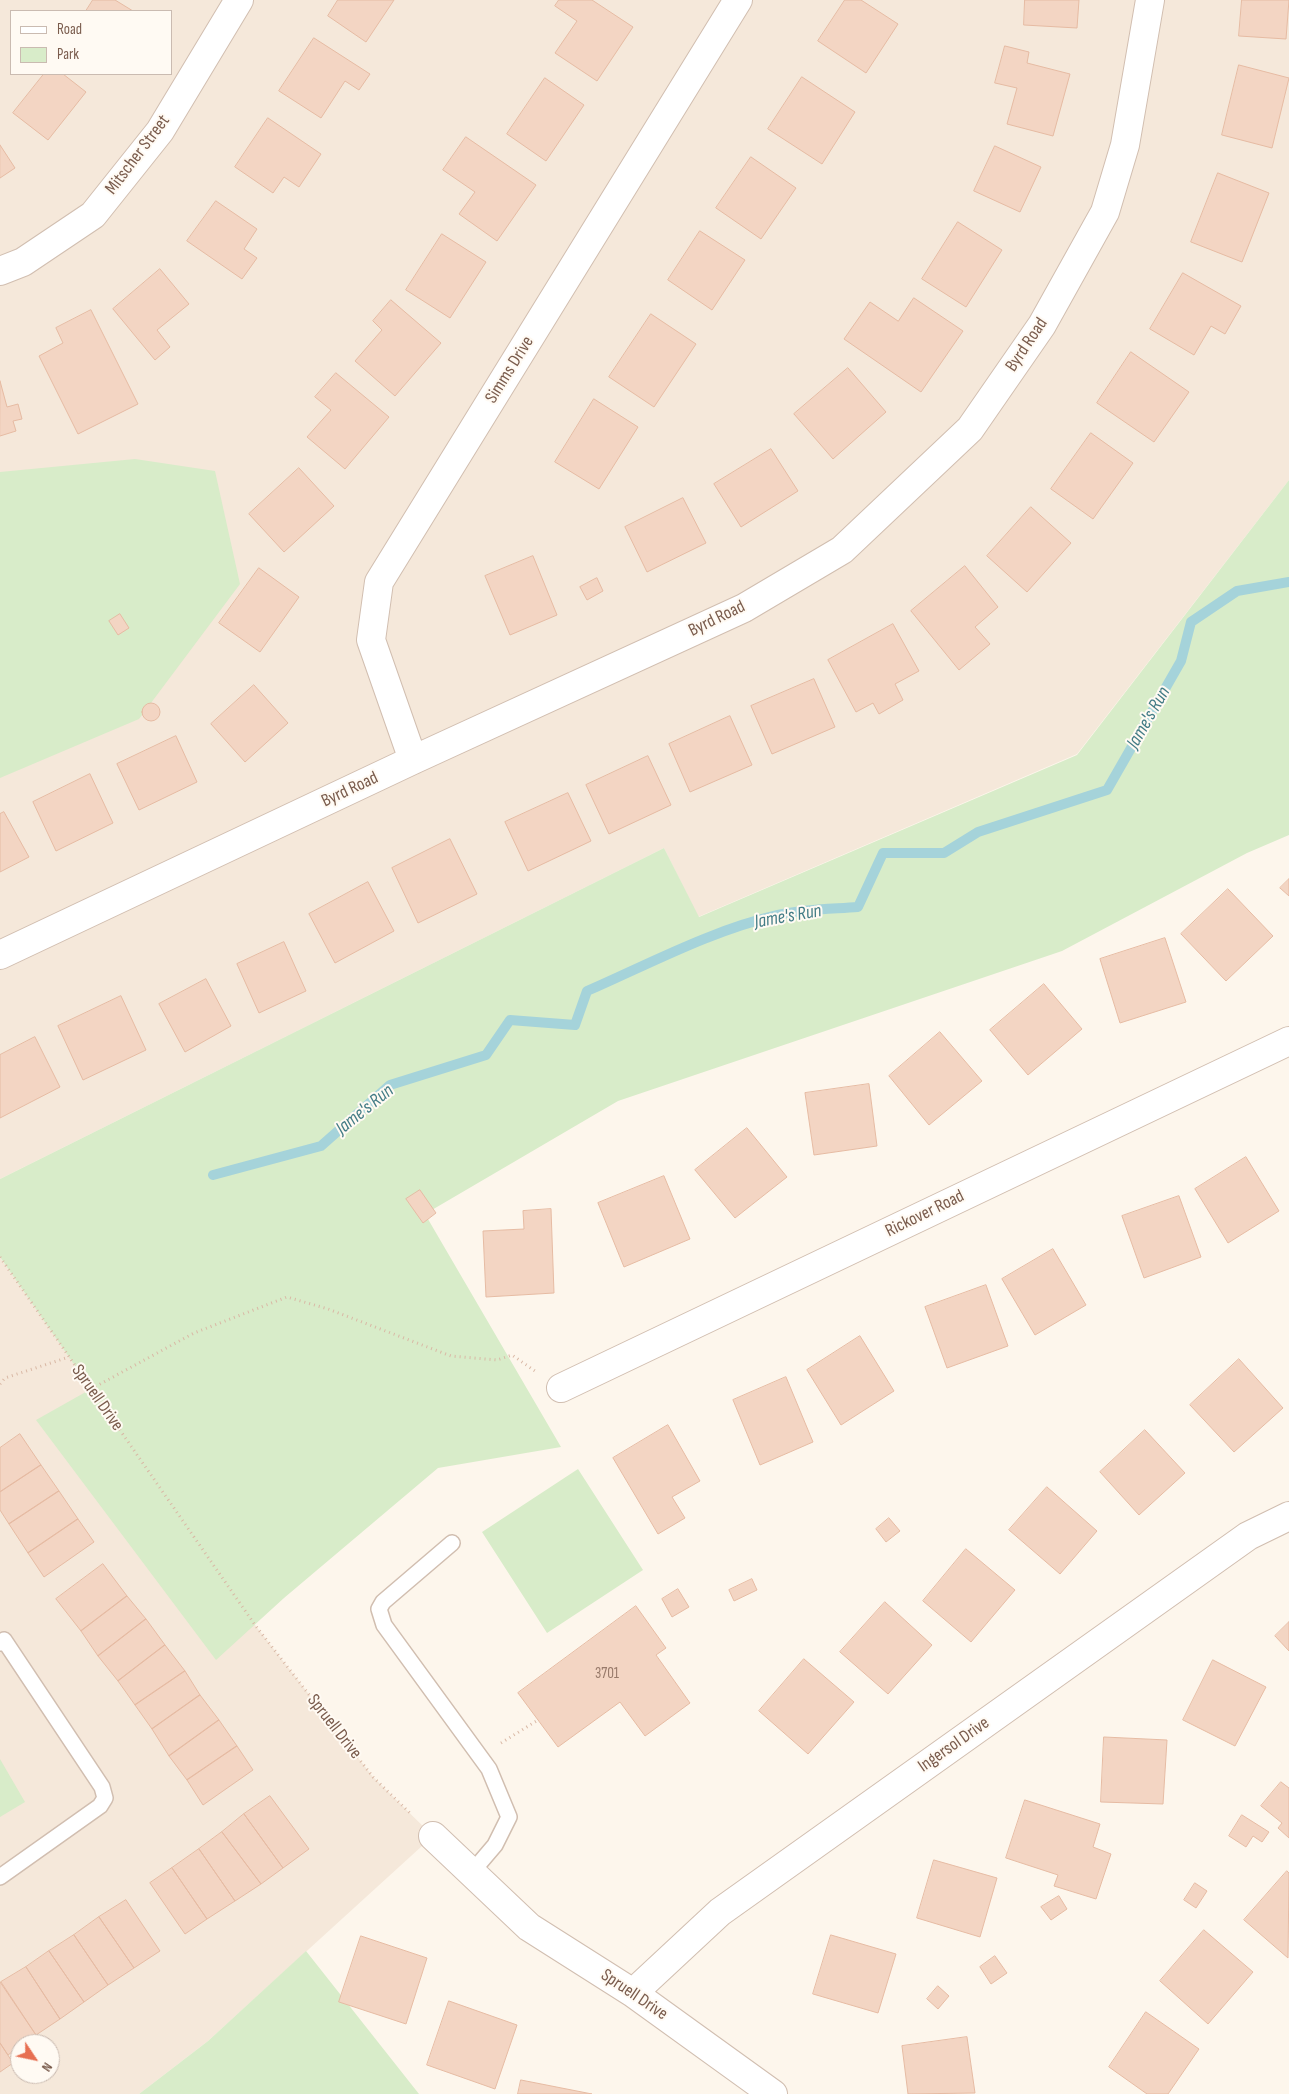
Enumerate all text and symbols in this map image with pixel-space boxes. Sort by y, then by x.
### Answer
legend [10,10,172,75]
text: Road [57,20,82,39]
text: Park [57,45,79,64]
street label: Mitscher Street [101,111,175,199]
street label: Byrd Road [1001,314,1053,376]
street label: Simms Drive [481,333,539,407]
street label: Byrd Road [685,596,749,642]
water label: Jame's Run [1122,683,1176,753]
street label: Byrd Road [318,768,382,812]
water label: Jame's Run [753,900,823,934]
water label: Jame's Run [331,1080,399,1140]
street label: Rickover Road [882,1186,968,1242]
street label: Spruell Drive [66,1361,128,1435]
house number: 3701 [595,1665,619,1683]
street label: Spruell Drive [302,1690,366,1764]
street label: Ingersol Drive [914,1713,994,1777]
street label: Spruell Drive [596,1965,672,2025]
north arrow [10,2034,60,2084]
text: N [38,2059,56,2075]

